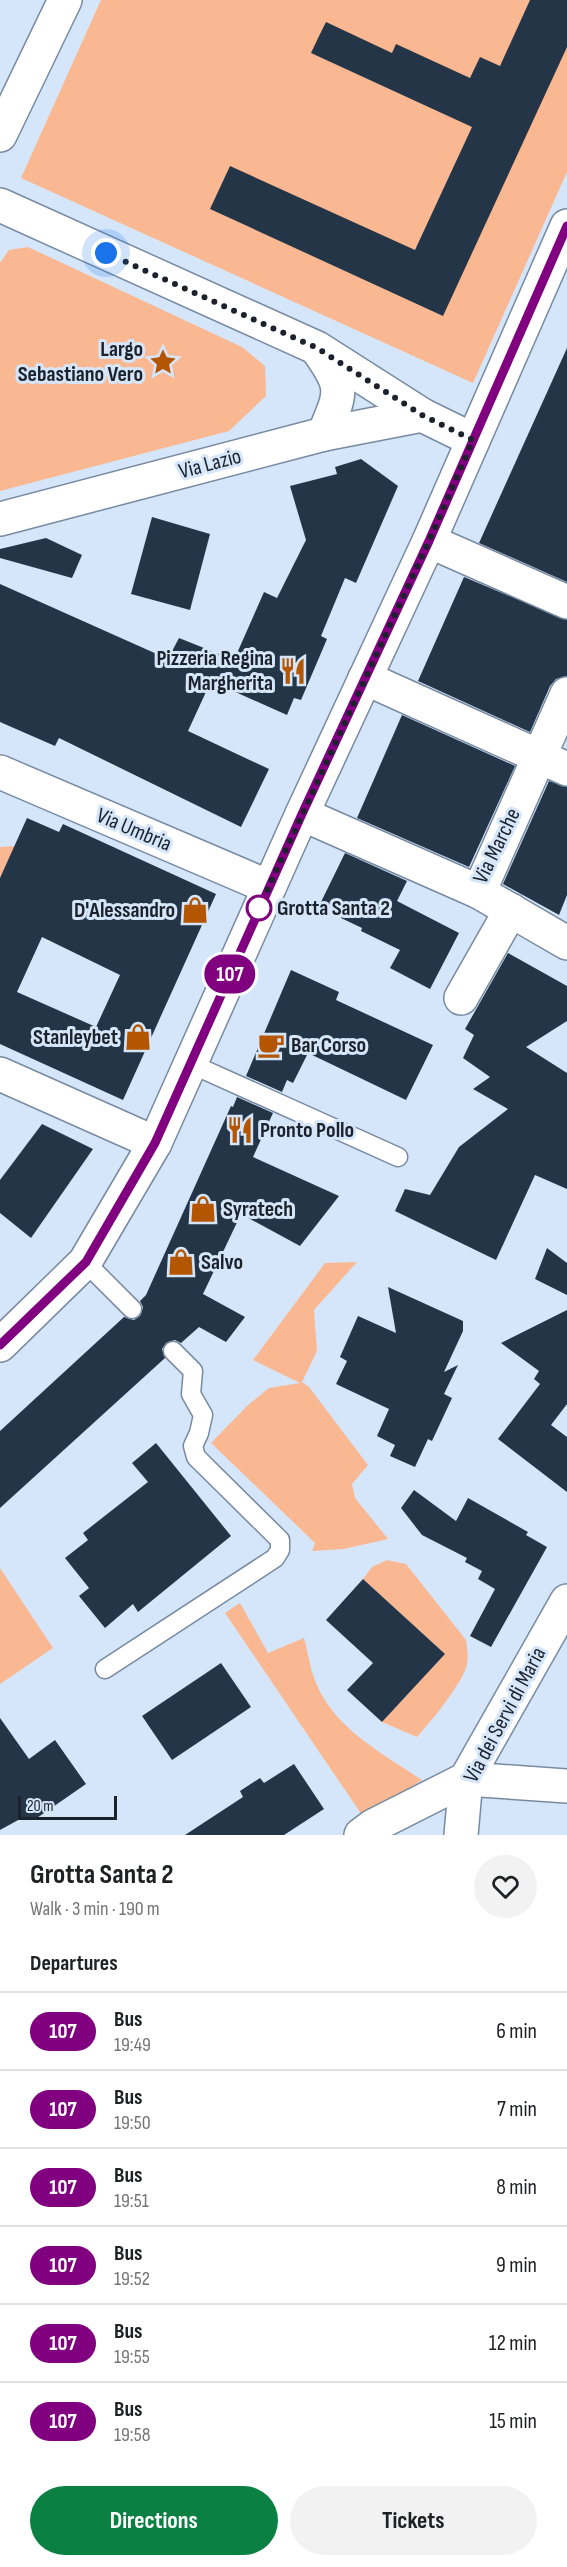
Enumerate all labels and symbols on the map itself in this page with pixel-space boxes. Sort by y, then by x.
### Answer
your location [91,238,121,268]
place label: Largo Sebastiano Vero [18,336,143,388]
place icon: Largo Sebastiano Vero [148,347,178,377]
street label: Via Lazio [176,443,244,485]
place label: Pizzeria Regina Margherita [156,645,273,697]
restaurant icon: Pizzeria Regina Margherita [278,656,308,686]
street label: Via Umbria [92,802,176,858]
street label: Via Marche [467,804,527,888]
shop icon: D'Alessandro [180,895,210,925]
marker: Grotta Santa 2 [246,895,272,921]
place label: Grotta Santa 2 [277,895,390,922]
place label: D'Alessandro [74,897,175,924]
line badge: 107 [196,954,264,994]
shop icon: Stanleybet [123,1022,153,1052]
place label: Stanleybet [33,1024,118,1051]
cafe icon: Bar Corso [256,1030,286,1060]
place label: Bar Corso [291,1032,366,1059]
restaurant icon: Pronto Pollo [225,1115,255,1145]
place label: Pronto Pollo [260,1117,354,1144]
shop icon: Syratech [188,1194,218,1224]
place label: Syratech [223,1196,293,1223]
shop icon: Salvo [166,1247,196,1277]
place label: Salvo [201,1249,243,1276]
street label: Via dei Servi di Maria [458,1643,552,1787]
scale bar [18,1793,117,1820]

